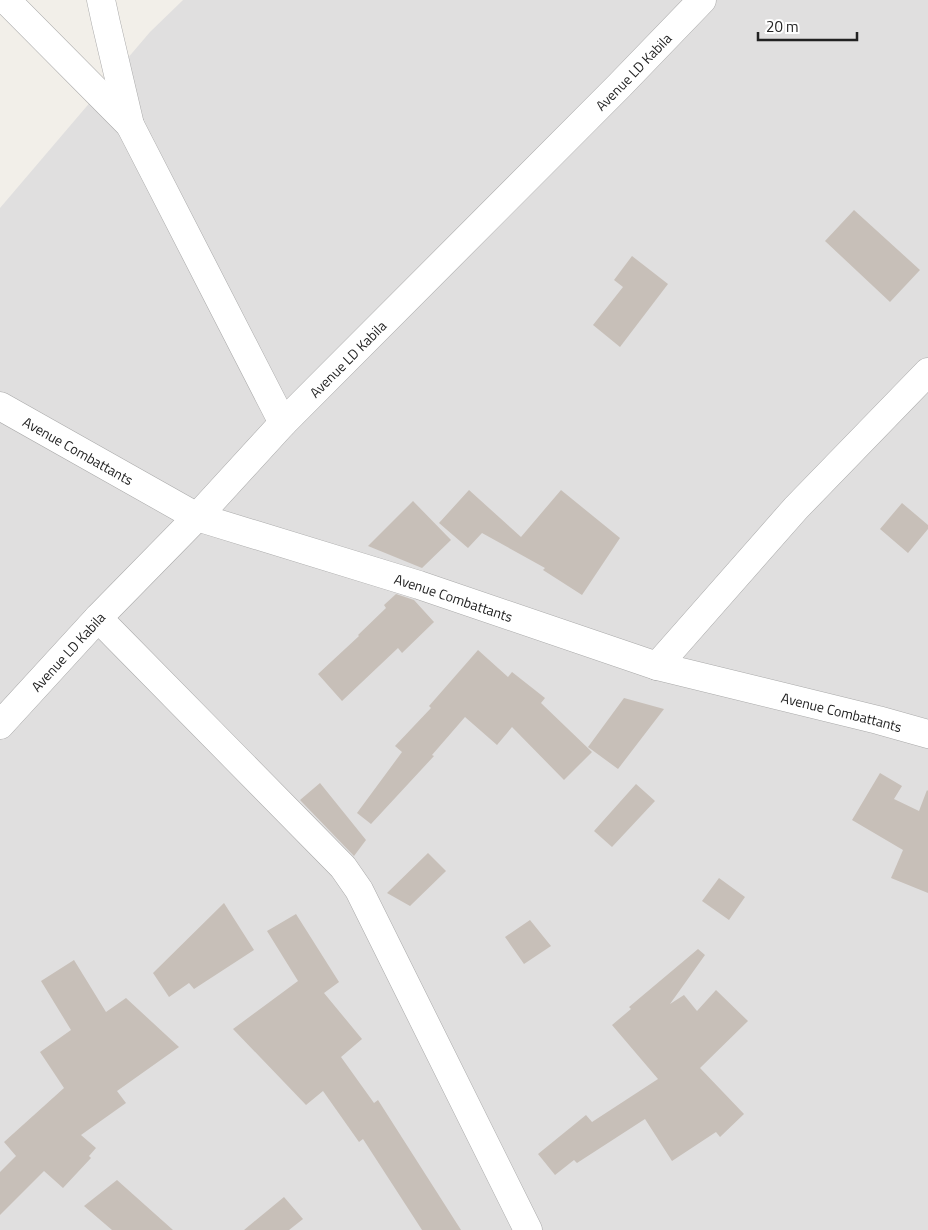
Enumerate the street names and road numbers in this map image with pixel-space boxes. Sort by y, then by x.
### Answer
street label: Avenue LD Kabila [590,28,676,115]
street label: Avenue LD Kabila [304,315,391,402]
street label: Avenue Combattants [19,411,137,490]
street label: Avenue Combattants [392,568,516,627]
street label: Avenue LD Kabila [26,607,109,696]
street label: Avenue Combattants [779,686,905,737]

